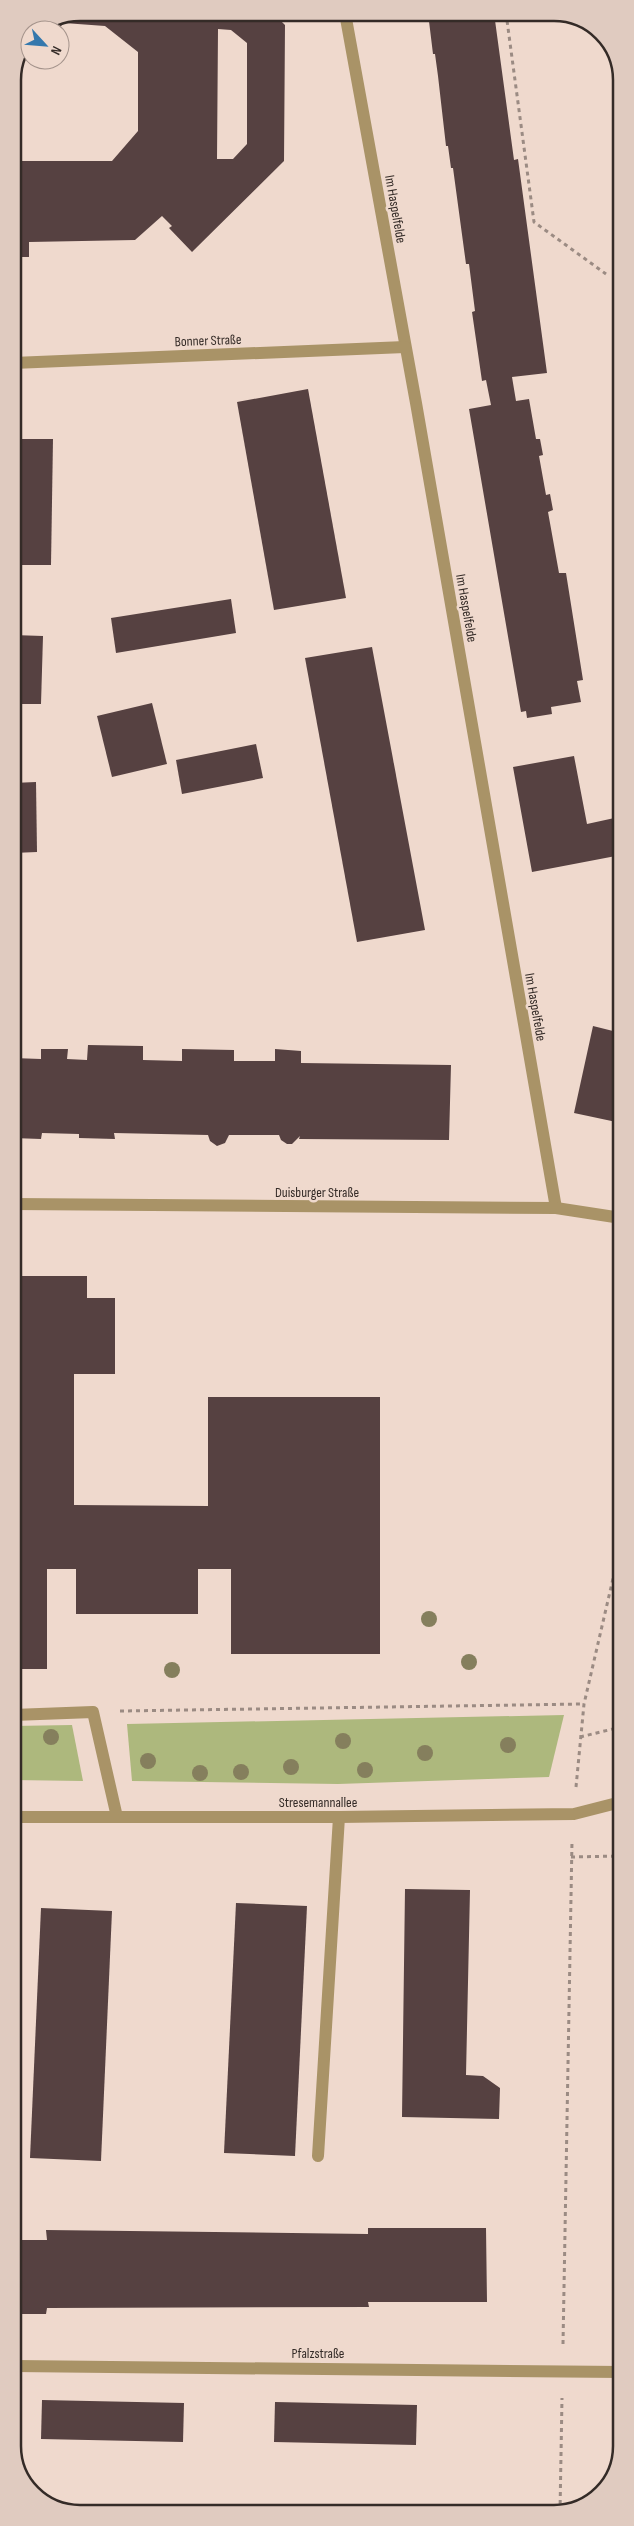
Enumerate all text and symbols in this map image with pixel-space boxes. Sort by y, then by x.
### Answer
north arrow [20,20,70,70]
text: N [47,43,66,58]
street label: Im Haspelfelde [381,174,410,245]
street label: Bonner Straße [174,331,242,350]
street label: Im Haspelfelde [452,573,481,644]
street label: Im Haspelfelde [521,972,550,1043]
street label: Duisburger Straße [275,1184,359,1201]
street label: Stresemannallee [279,1794,357,1811]
street label: Pfalzstraße [292,2345,344,2362]

